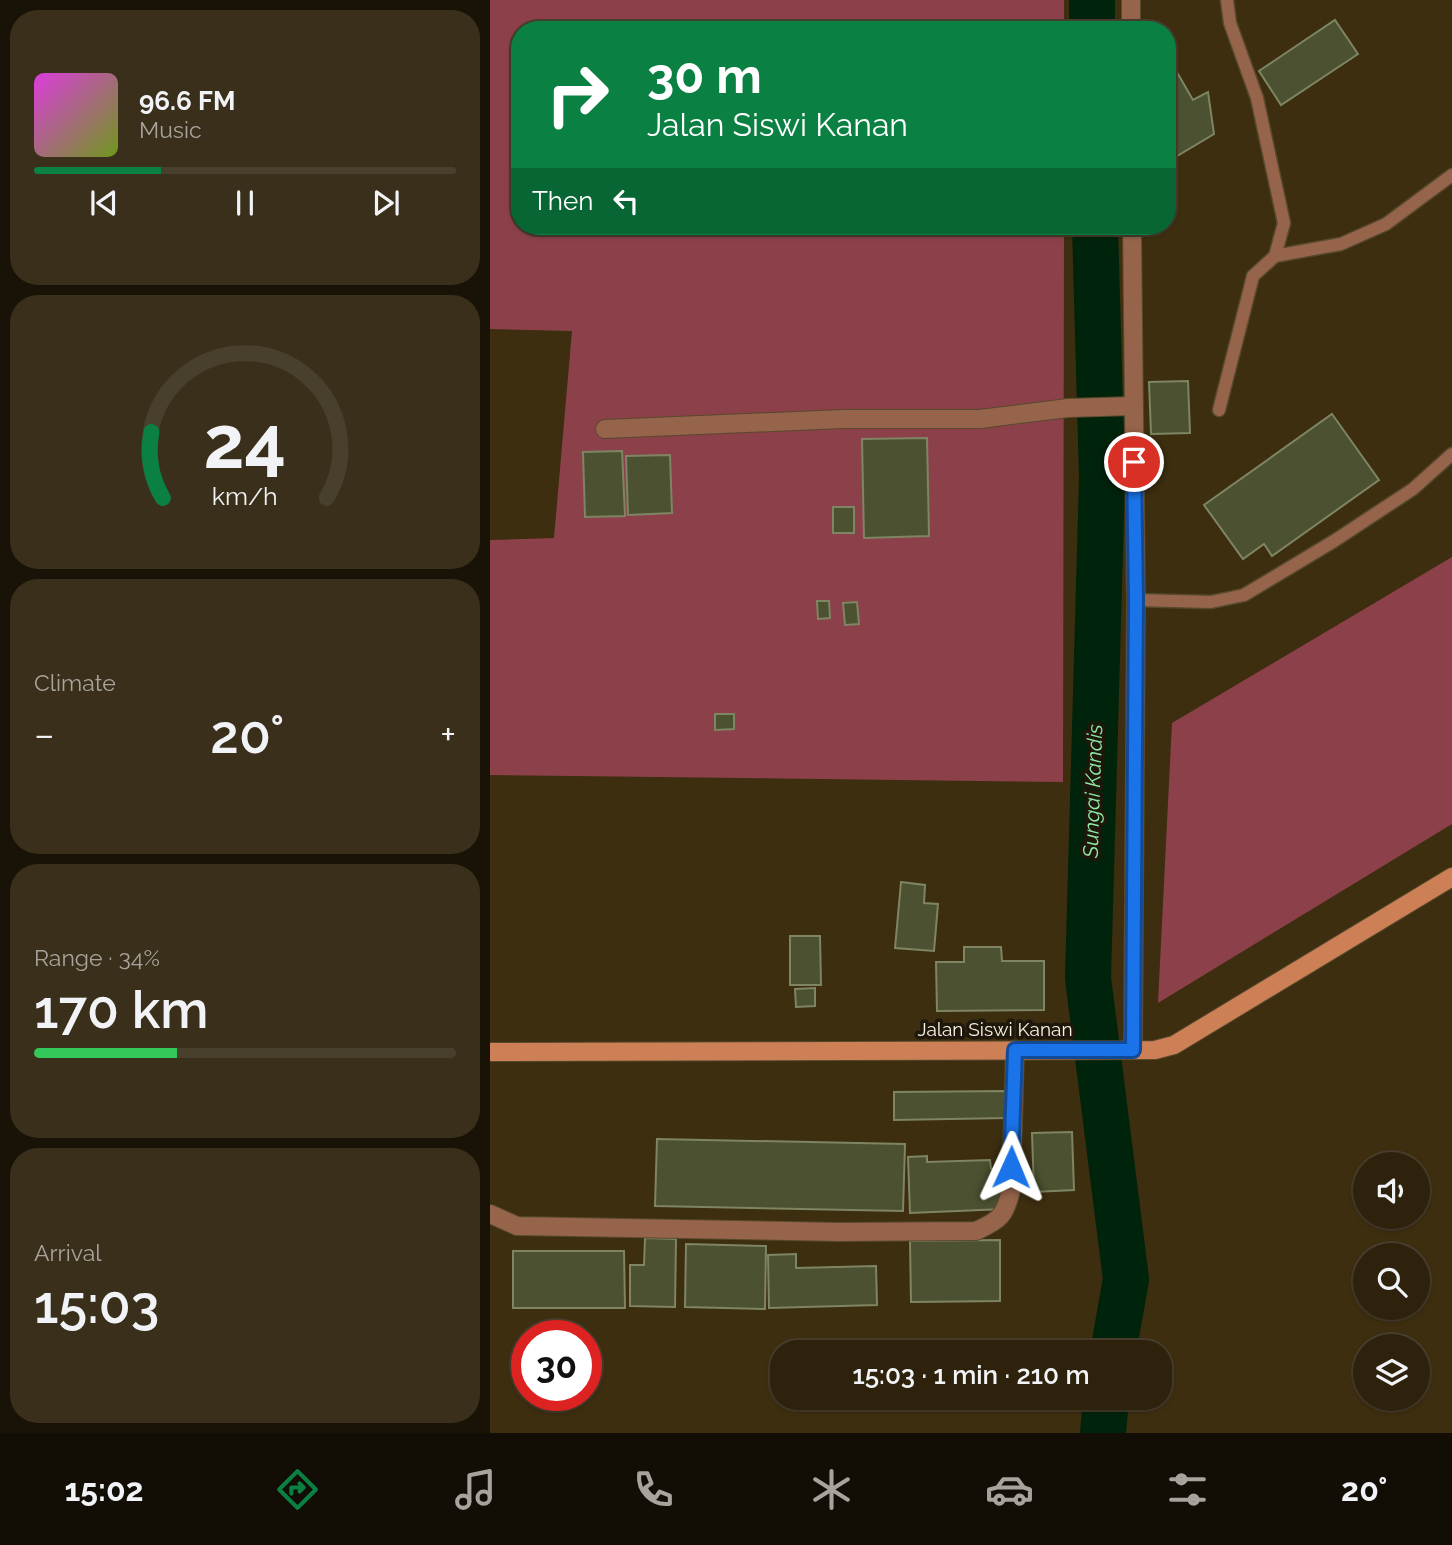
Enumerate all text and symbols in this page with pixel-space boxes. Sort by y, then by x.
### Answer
text: 30 m [647,47,762,104]
icon: right [532,49,623,140]
text: 96.6 FM [139,86,235,116]
text: Jalan Siswi Kanan [647,106,908,143]
text: Music [139,116,202,143]
icon: left [607,182,645,220]
icon: previous [85,184,123,222]
icon: pause [226,184,264,222]
icon: next [367,184,405,222]
text: Then [532,186,593,216]
text: 24 [204,400,286,485]
pin [1104,432,1164,492]
icon: arrive [1115,443,1153,481]
text: km/h [212,481,278,511]
text: Climate [34,669,116,696]
text: 20° [210,704,284,765]
text: − [34,712,54,757]
text: + [440,712,456,757]
water label: Sungai Kandis [1078,723,1107,859]
text: Range · 34% [34,944,160,971]
text: 170 km [34,979,208,1040]
street label: Jalan Siswi Kanan [918,1018,1072,1040]
position arrow [974,1130,1048,1204]
map controls [1353,1152,1430,1411]
button: sound [1353,1152,1430,1229]
text: Arrival [34,1239,101,1266]
button: search [1353,1243,1430,1320]
text: 15:03 [34,1274,159,1335]
speed limit sign: 30 [511,1320,602,1411]
button: layers [1353,1334,1430,1411]
text: 15:03 · 1 min · 210 m [853,1360,1089,1390]
icon: directions [273,1465,322,1514]
icon: music [451,1465,500,1514]
icon: phone [629,1465,678,1514]
icon: climate [807,1465,856,1514]
icon: car [985,1465,1034,1514]
icon: filters [1163,1465,1212,1514]
text: 15:02 [65,1471,144,1508]
text: 20° [1341,1471,1387,1508]

